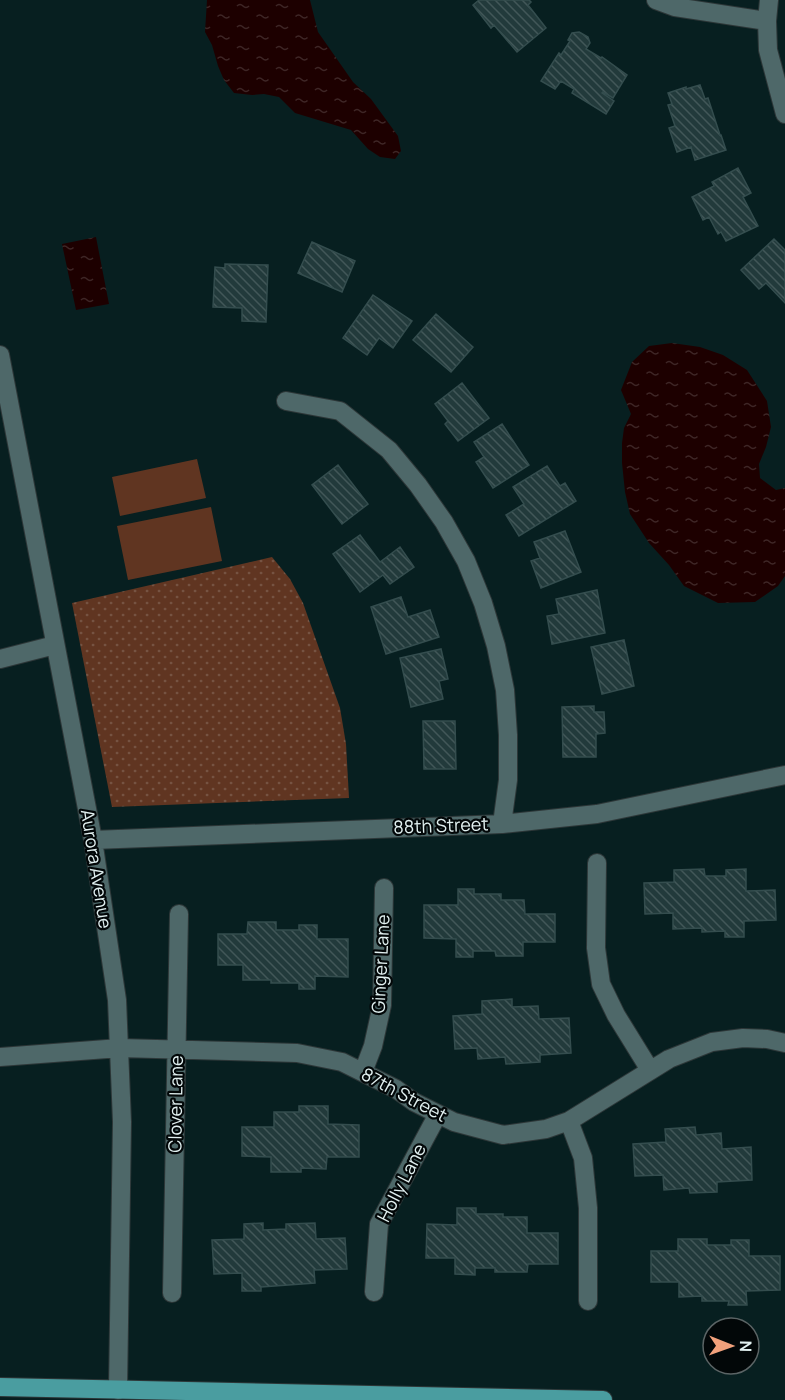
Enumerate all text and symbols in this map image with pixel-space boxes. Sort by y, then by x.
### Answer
street label: Aurora Avenue [76,808,118,930]
street label: 88th Street [393,811,489,839]
street label: Ginger Lane [365,914,395,1014]
street label: Clover Lane [162,1055,188,1153]
street label: 87th Street [357,1061,452,1127]
street label: Holly Lane [371,1139,431,1226]
north arrow [701,1316,761,1376]
text: N [735,1340,757,1352]

